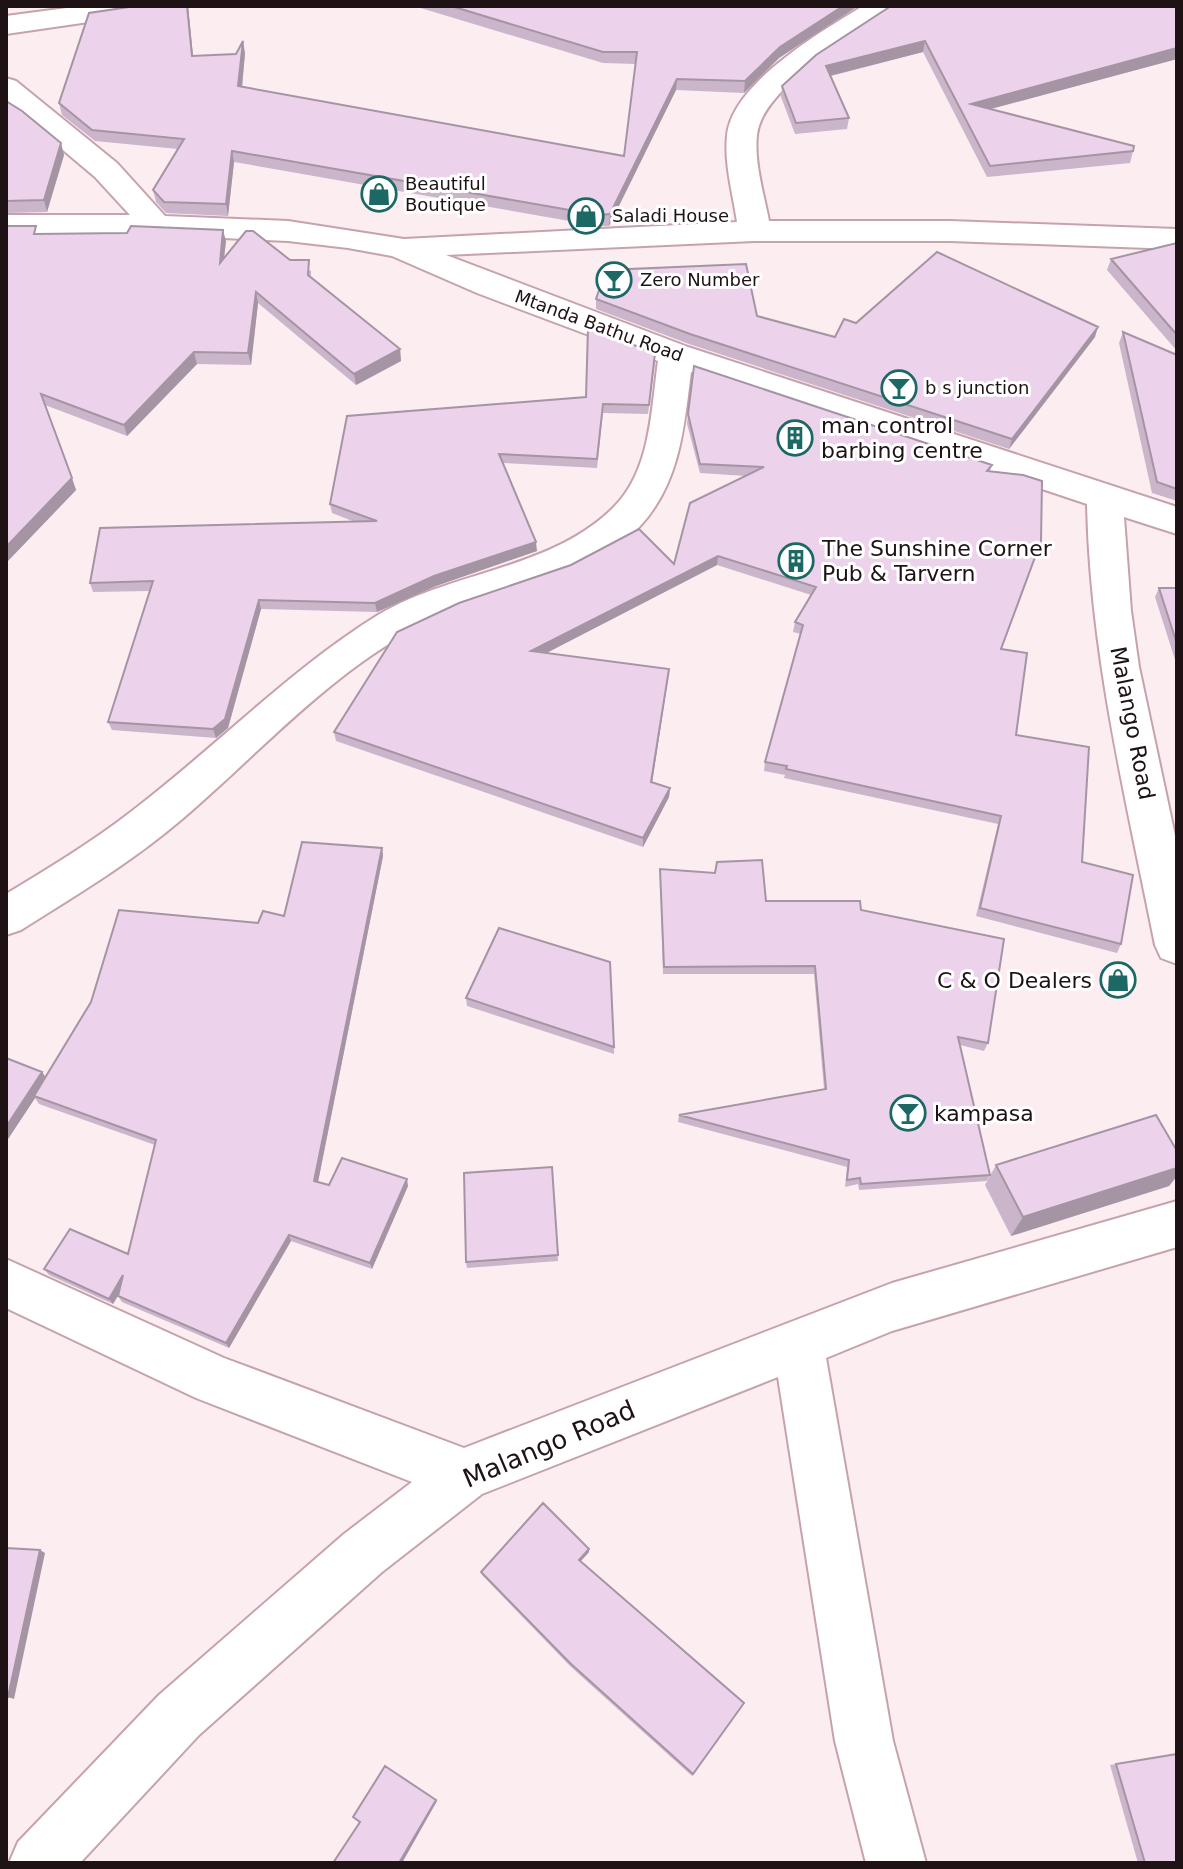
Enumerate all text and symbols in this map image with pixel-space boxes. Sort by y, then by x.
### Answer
place label: Beautiful Boutique [405,173,486,215]
shop icon: Beautiful Boutique [360,175,398,213]
shop icon: Saladi House [567,197,605,235]
place label: Saladi House [612,205,729,226]
bar icon: Zero Number [595,261,633,299]
place label: Zero Number [640,269,760,290]
street label: Mtanda Bathu Road [512,285,686,366]
bar icon: b s junction [880,369,918,407]
place label: b s junction [925,377,1029,398]
place label: man control barbing centre [821,413,983,463]
building icon: man control barbing centre [776,419,814,457]
place label: The Sunshine Corner Pub & Tarvern [821,536,1053,586]
building icon: The Sunshine Corner Pub & Tarvern [777,542,815,580]
street label: Malango Road [1105,644,1160,802]
shop icon: C & O Dealers [1099,961,1137,999]
place label: C & O Dealers [937,968,1092,993]
bar icon: kampasa [889,1094,927,1132]
place label: kampasa [934,1101,1034,1126]
street label: Malango Road [458,1394,640,1494]

